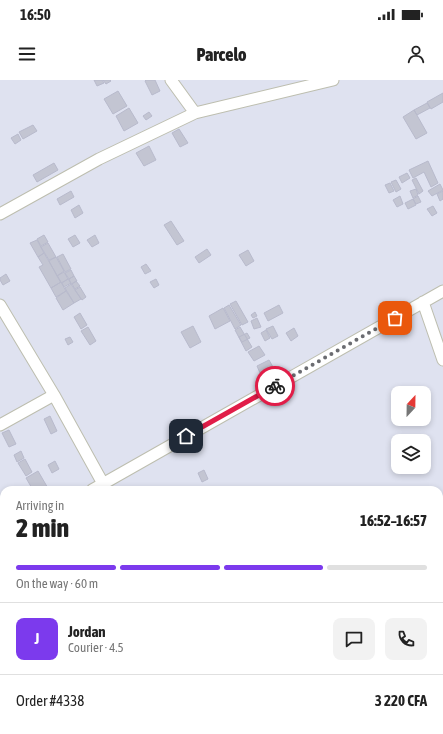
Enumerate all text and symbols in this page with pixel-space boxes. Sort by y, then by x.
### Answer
text: 16:50 [20,6,51,23]
icon: menu [16,43,38,65]
icon: person [405,43,427,65]
text: Parcelo [196,44,247,65]
pin [378,301,412,335]
icon: bag [384,307,406,329]
courier [255,366,295,406]
icon: bike [264,375,286,397]
north arrow [391,386,431,426]
map controls [391,386,431,474]
pin [169,419,203,453]
icon: home [175,425,197,447]
button: layers [391,434,431,474]
text: Arriving in [16,498,64,513]
text: 16:52–16:57 [360,512,427,529]
text: 2 min [16,513,69,543]
text: On the way · 60 m [16,576,98,591]
button: chat [333,618,375,660]
button: phone [385,618,427,660]
text: Jordan [68,623,106,640]
text: J [35,630,39,647]
text: Courier · 4.5 [68,640,124,655]
text: Order #4338 [16,692,84,709]
text: 3 220 CFA [375,692,427,709]

